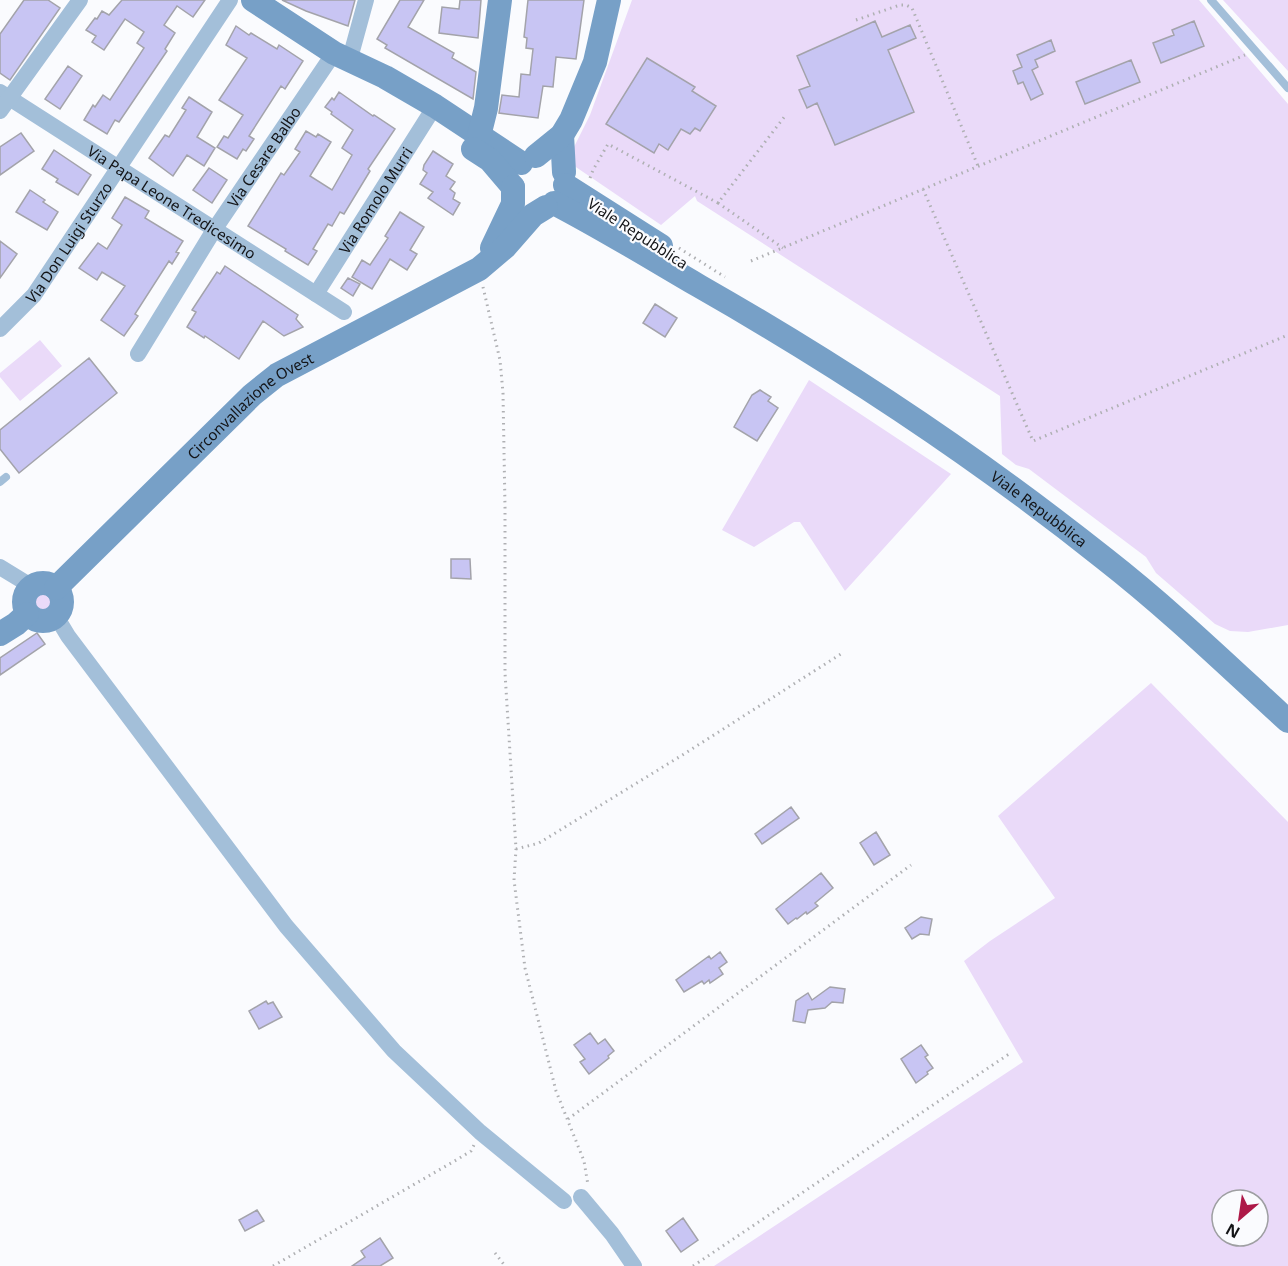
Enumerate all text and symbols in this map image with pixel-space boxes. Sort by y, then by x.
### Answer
street label: Via Cesare Balbo [222,102,305,211]
street label: Via Papa Leone Tredicesimo [84,141,260,263]
street label: Via Romolo Murri [334,143,417,257]
street label: Via Don Luigi Sturzo [21,178,116,308]
street label: Viale Repubblica [584,193,692,273]
street label: Circonvallazione Ovest [183,348,317,464]
street label: Viale Repubblica [987,466,1092,551]
north arrow [1210,1188,1270,1248]
text: N [1222,1218,1244,1244]

